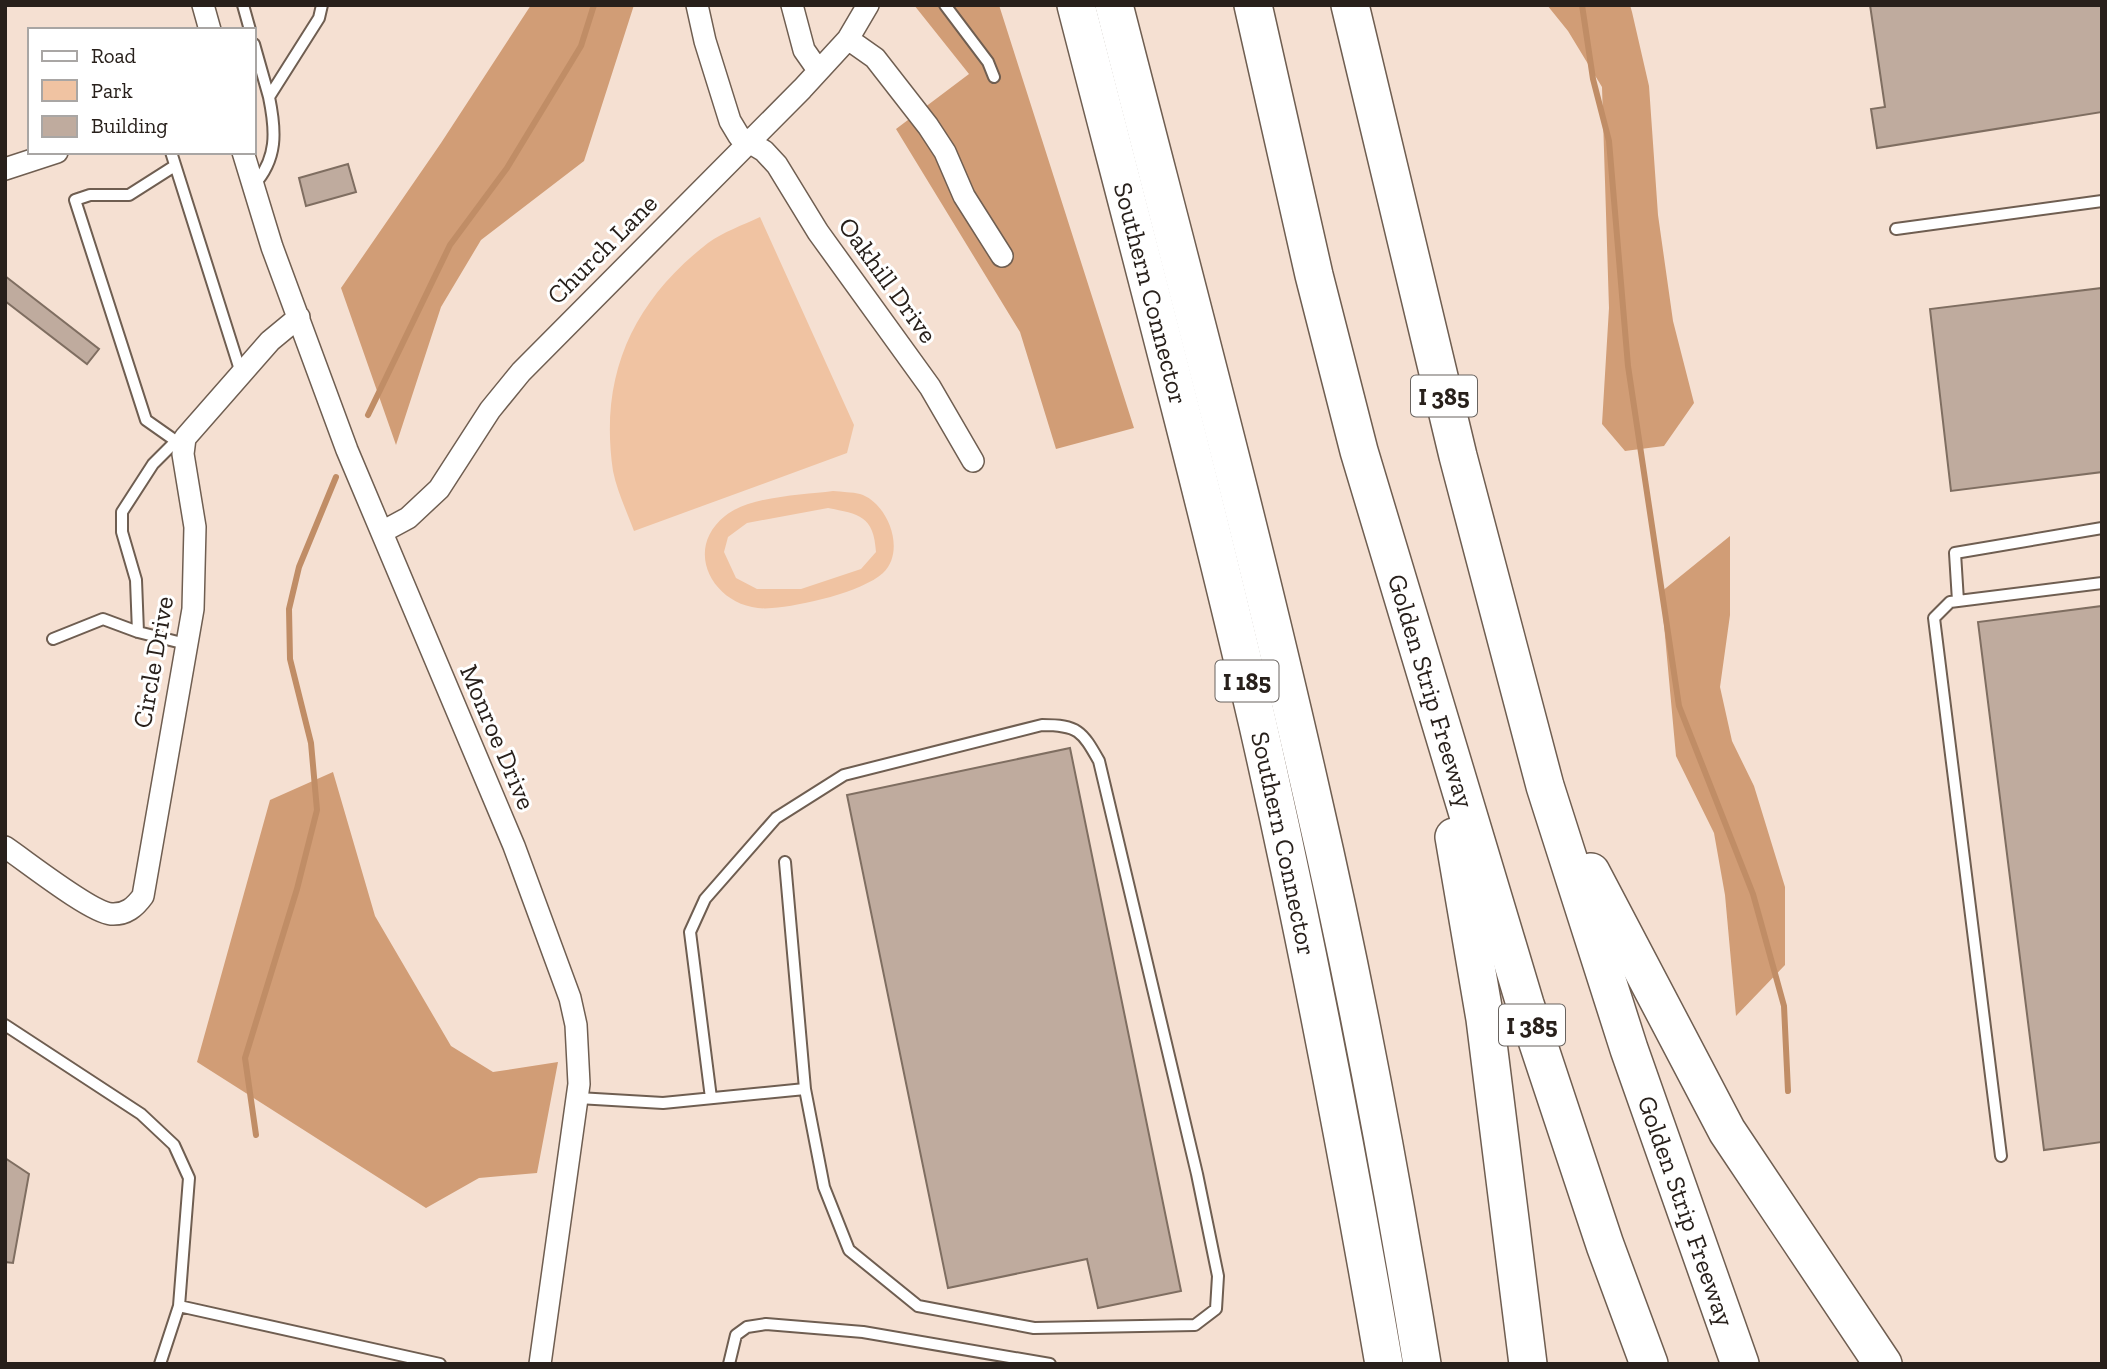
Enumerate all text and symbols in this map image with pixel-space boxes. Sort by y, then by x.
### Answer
legend [28,28,256,154]
text: Road [91,43,137,68]
text: Park [91,78,133,103]
text: Building [91,113,168,138]
street label: Southern Connector [1107,179,1195,408]
street label: Church Lane [540,187,664,311]
street label: Oakhill Drive [832,211,944,349]
road number: I 385 [1411,376,1477,416]
street label: Golden Strip Freeway [1381,570,1481,812]
street label: Circle Drive [126,594,180,730]
street label: Monroe Drive [453,660,543,814]
road number: I 185 [1216,660,1278,702]
street label: Southern Connector [1244,729,1323,958]
road number: I 385 [1499,1004,1565,1045]
street label: Golden Strip Freeway [1631,1091,1742,1331]

